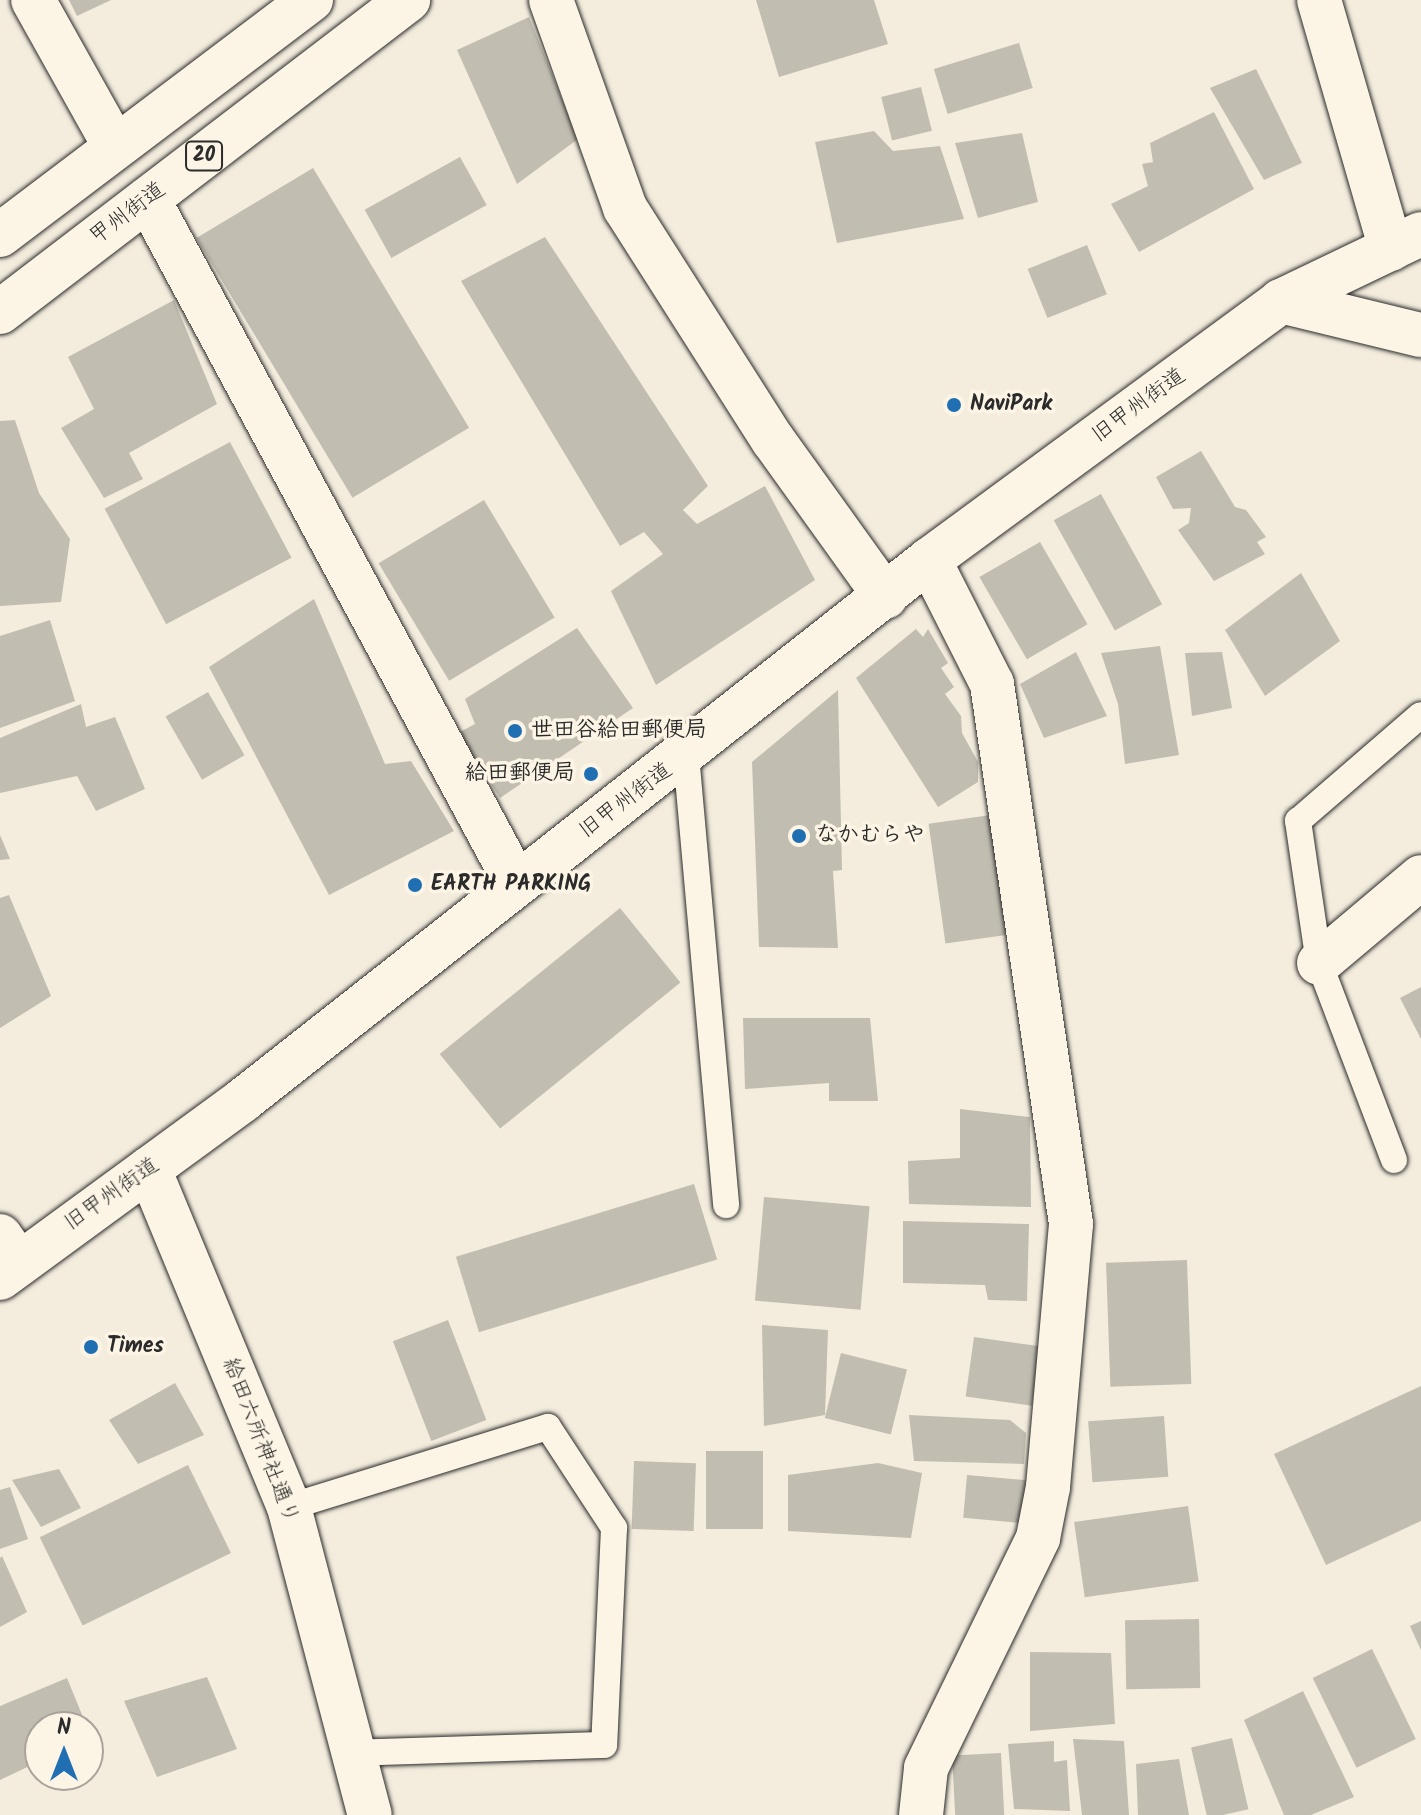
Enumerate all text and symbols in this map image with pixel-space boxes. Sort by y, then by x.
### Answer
road number: 20 [184,140,224,172]
street label: 甲州街道 [85,177,171,251]
street label: 旧甲州街道 [1087,363,1191,449]
place label: NaviPark [970,392,1052,418]
marker: NaviPark [945,396,963,414]
place label: 世田谷給田郵便局 [531,718,707,744]
marker: 世田谷給田郵便局 [506,722,524,740]
street label: 旧甲州街道 [574,757,678,845]
place label: 給田郵便局 [465,761,575,787]
marker: 給田郵便局 [582,765,600,783]
place label: なかむらや [815,823,925,849]
marker: なかむらや [790,827,808,845]
place label: EARTH PARKING [431,872,591,898]
marker: EARTH PARKING [406,876,424,894]
street label: 旧甲州街道 [59,1153,165,1237]
place label: Times [107,1334,164,1360]
marker: Times [82,1338,100,1356]
street label: 給田六所神社通り [216,1354,304,1528]
north arrow [24,1711,104,1791]
text: N [57,1711,71,1746]

